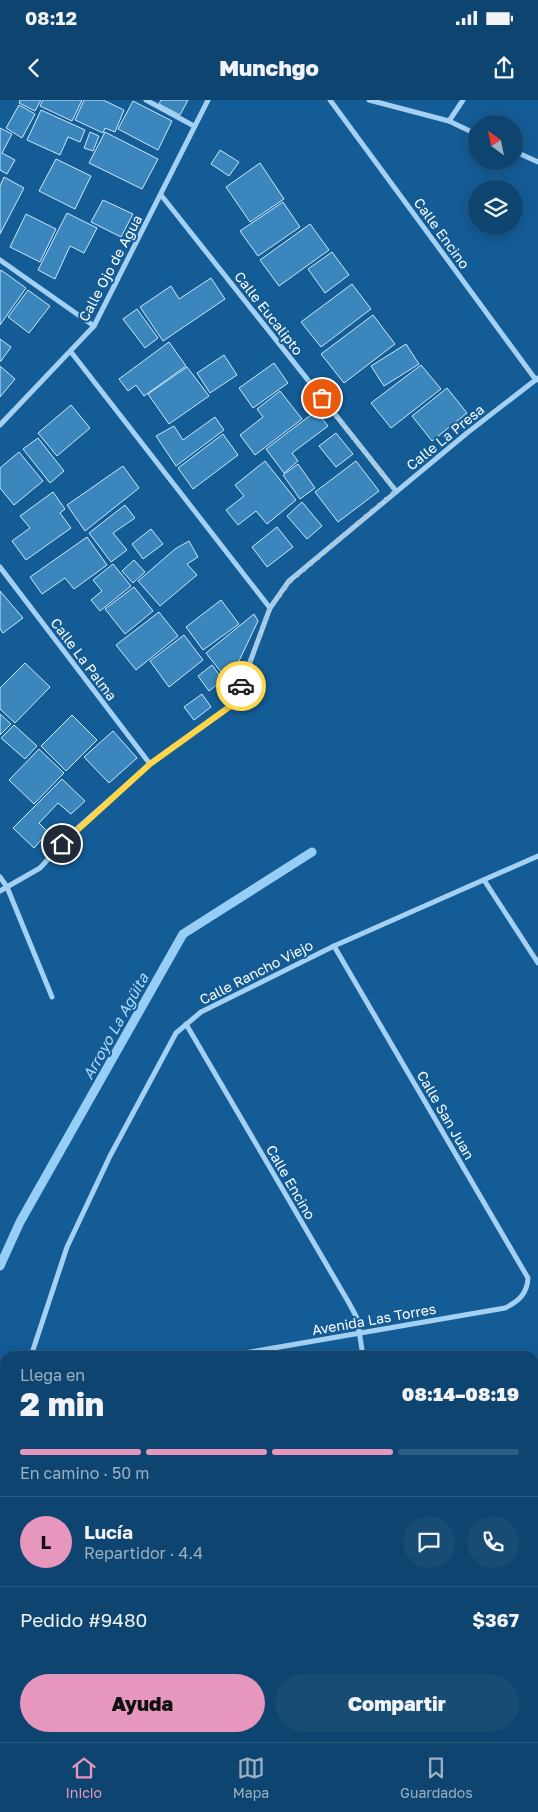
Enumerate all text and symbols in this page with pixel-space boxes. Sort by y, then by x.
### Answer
text: 08:12 [25,6,77,29]
icon: back [20,54,48,82]
text: Munchgo [219,54,319,81]
icon: share [490,54,518,82]
north arrow [468,115,522,170]
map controls [468,115,523,235]
button: layers [468,180,523,235]
street label: Calle Encino [411,194,473,272]
street label: Calle Ojo de Agua [75,212,145,324]
street label: Calle Eucalipto [231,268,307,358]
pin [301,377,343,419]
icon: bag [308,384,336,412]
street label: Calle La Presa [403,400,487,474]
street label: Calle La Palma [47,614,121,704]
courier [216,661,266,711]
icon: car [227,672,255,700]
pin [41,823,83,865]
icon: home [48,830,76,858]
street label: Calle Rancho Viejo [196,936,316,1008]
water label: Arroyo La Agüita [78,969,153,1083]
street label: Calle San Juan [414,1068,478,1162]
street label: Calle Encino [263,1142,319,1222]
street label: Avenida Las Torres [311,1300,437,1338]
text: Llega en [20,1365,85,1385]
text: 08:14–08:19 [402,1382,519,1405]
text: 2 min [20,1385,104,1423]
text: En camino · 50 m [20,1463,149,1483]
button: chat [403,1516,455,1568]
button: phone [467,1516,519,1568]
text: Lucía [84,1520,133,1543]
text: L [41,1530,51,1553]
text: Repartidor · 4.4 [84,1543,203,1563]
text: Pedido #9480 [20,1608,147,1631]
text: $367 [472,1608,519,1631]
button: Ayuda [20,1674,265,1732]
button: Compartir [275,1674,519,1732]
tab: Inicio [65,1754,102,1801]
tab: Mapa [233,1754,269,1801]
tab: Guardados [400,1754,473,1801]

